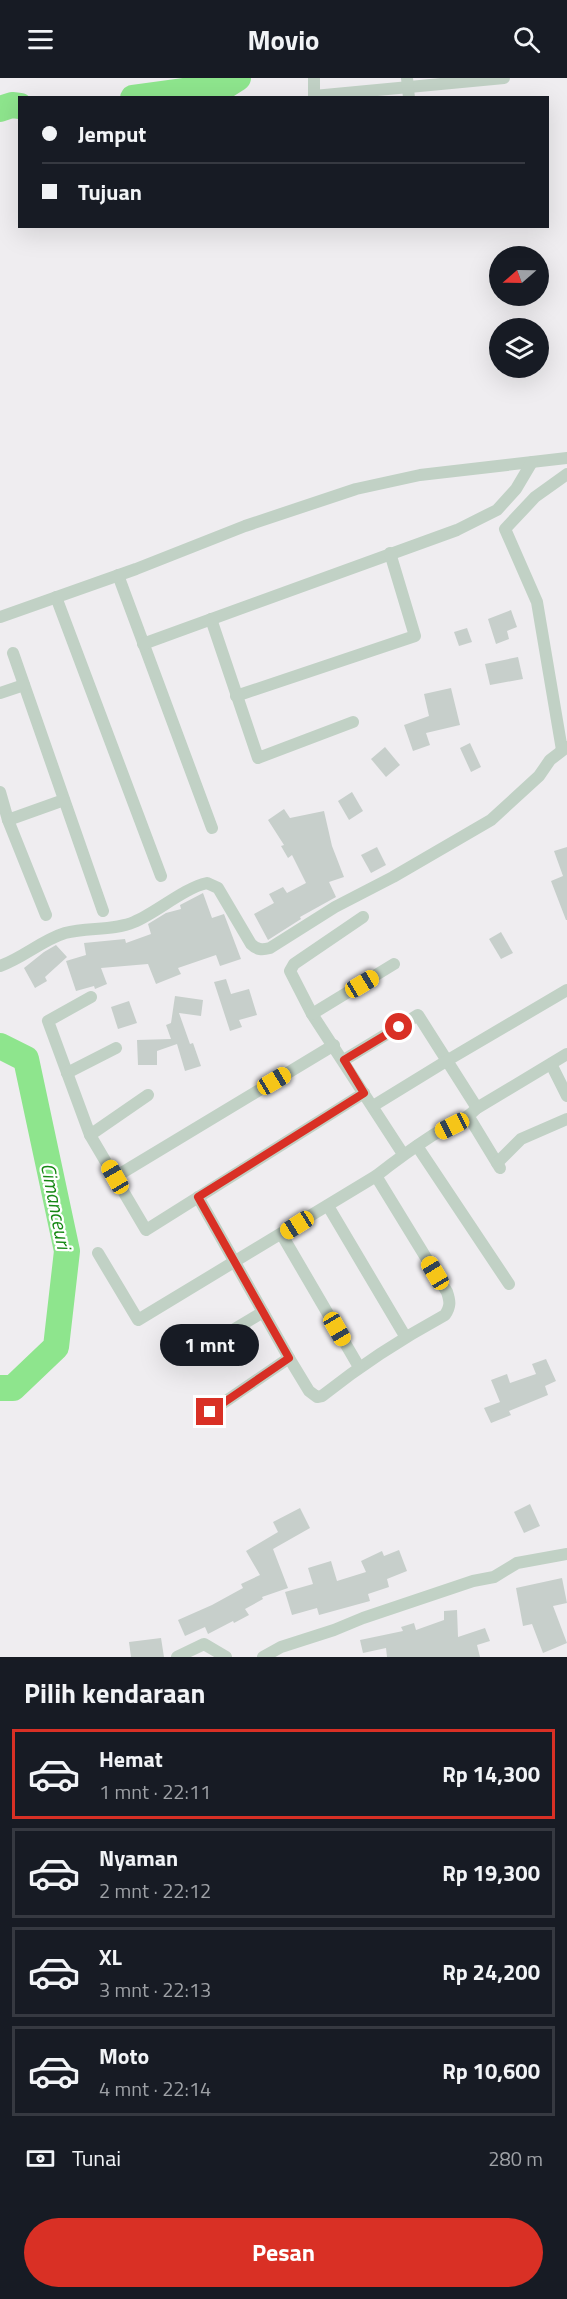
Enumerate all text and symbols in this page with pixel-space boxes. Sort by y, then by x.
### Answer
text: Movio [248,19,319,60]
icon: menu [24,23,57,56]
icon: search [510,23,543,56]
text: Jemput [78,117,146,151]
text: Tujuan [78,175,142,209]
north arrow [489,246,549,306]
map controls [489,246,549,378]
button: layers [489,318,549,378]
car [342,967,382,1001]
route start [385,1013,412,1040]
car [254,1064,294,1098]
car [432,1110,472,1142]
car [98,1157,132,1197]
water label: Cimanceuri [33,1160,81,1255]
car [277,1208,317,1242]
car [418,1253,452,1293]
car [320,1309,354,1349]
callout: 1 mnt [160,1325,260,1367]
text: 1 mnt [184,1329,235,1360]
route end [196,1398,223,1425]
text: Pilih kendaraan [24,1672,206,1713]
text: Hemat [99,1742,163,1776]
icon: car [27,1747,81,1801]
text: Rp 14,300 [442,1757,540,1791]
text: 1 mnt · 22:11 [99,1776,211,1807]
text: Nyaman [99,1841,178,1875]
icon: car [27,1846,81,1900]
text: Rp 19,300 [442,1856,540,1890]
text: 2 mnt · 22:12 [99,1875,211,1906]
text: XL [99,1940,122,1974]
icon: car [27,1945,81,1999]
text: Rp 24,200 [442,1955,540,1989]
text: 3 mnt · 22:13 [99,1974,211,2005]
text: Moto [99,2039,149,2073]
icon: car [27,2044,81,2098]
text: Rp 10,600 [442,2054,540,2088]
text: 4 mnt · 22:14 [99,2073,211,2104]
text: Tunai [72,2141,121,2175]
icon: cash [24,2142,57,2175]
text: 280 m [488,2143,543,2174]
button: Pesan [24,2218,543,2287]

